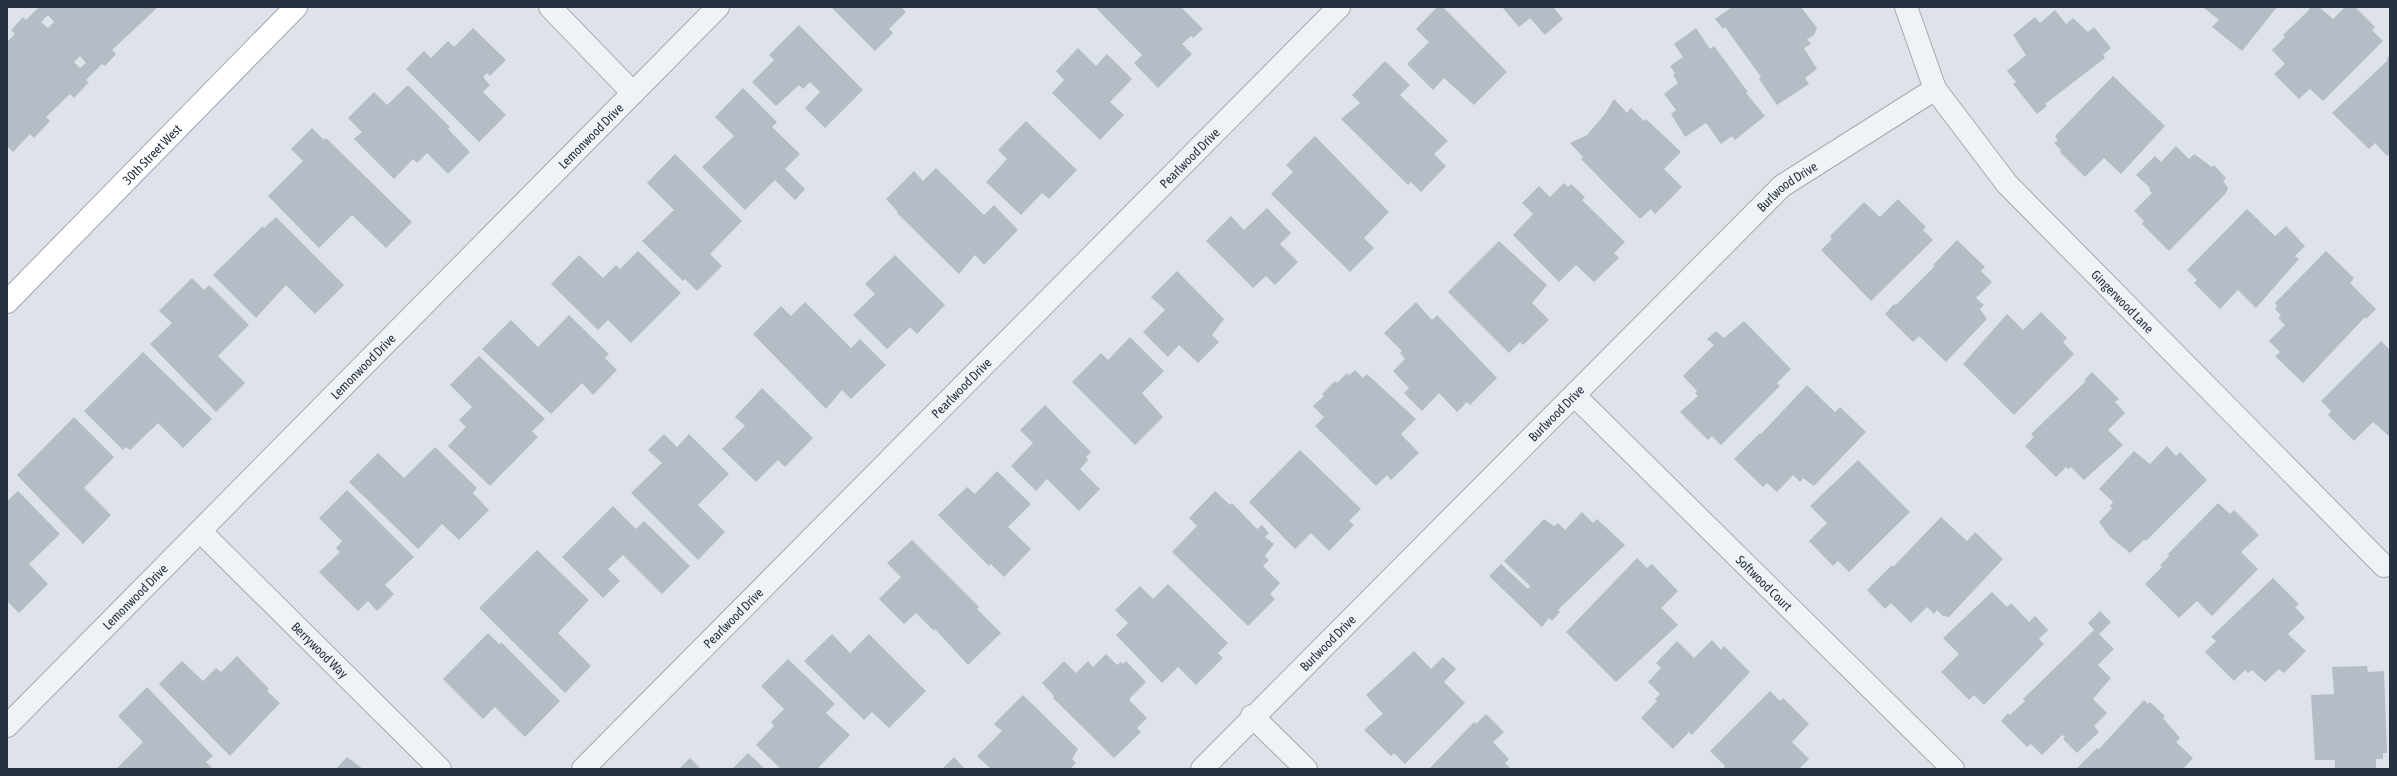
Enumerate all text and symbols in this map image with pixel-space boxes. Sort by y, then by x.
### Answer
street label: Lemonwood Drive [555,100,626,172]
street label: 30th Street West [119,121,185,187]
street label: Pearlwood Drive [1156,125,1222,191]
street label: Burlwood Drive [1754,158,1820,214]
street label: Gingerwood Lane [2088,267,2157,336]
street label: Lemonwood Drive [327,330,398,402]
street label: Pearlwood Drive [928,355,994,421]
street label: Burlwood Drive [1525,382,1587,444]
street label: Softwood Court [1733,552,1796,614]
street label: Lemonwood Drive [99,561,171,632]
street label: Pearlwood Drive [700,585,766,651]
street label: Burlwood Drive [1297,612,1359,674]
street label: Berrywood Way [289,619,352,682]

